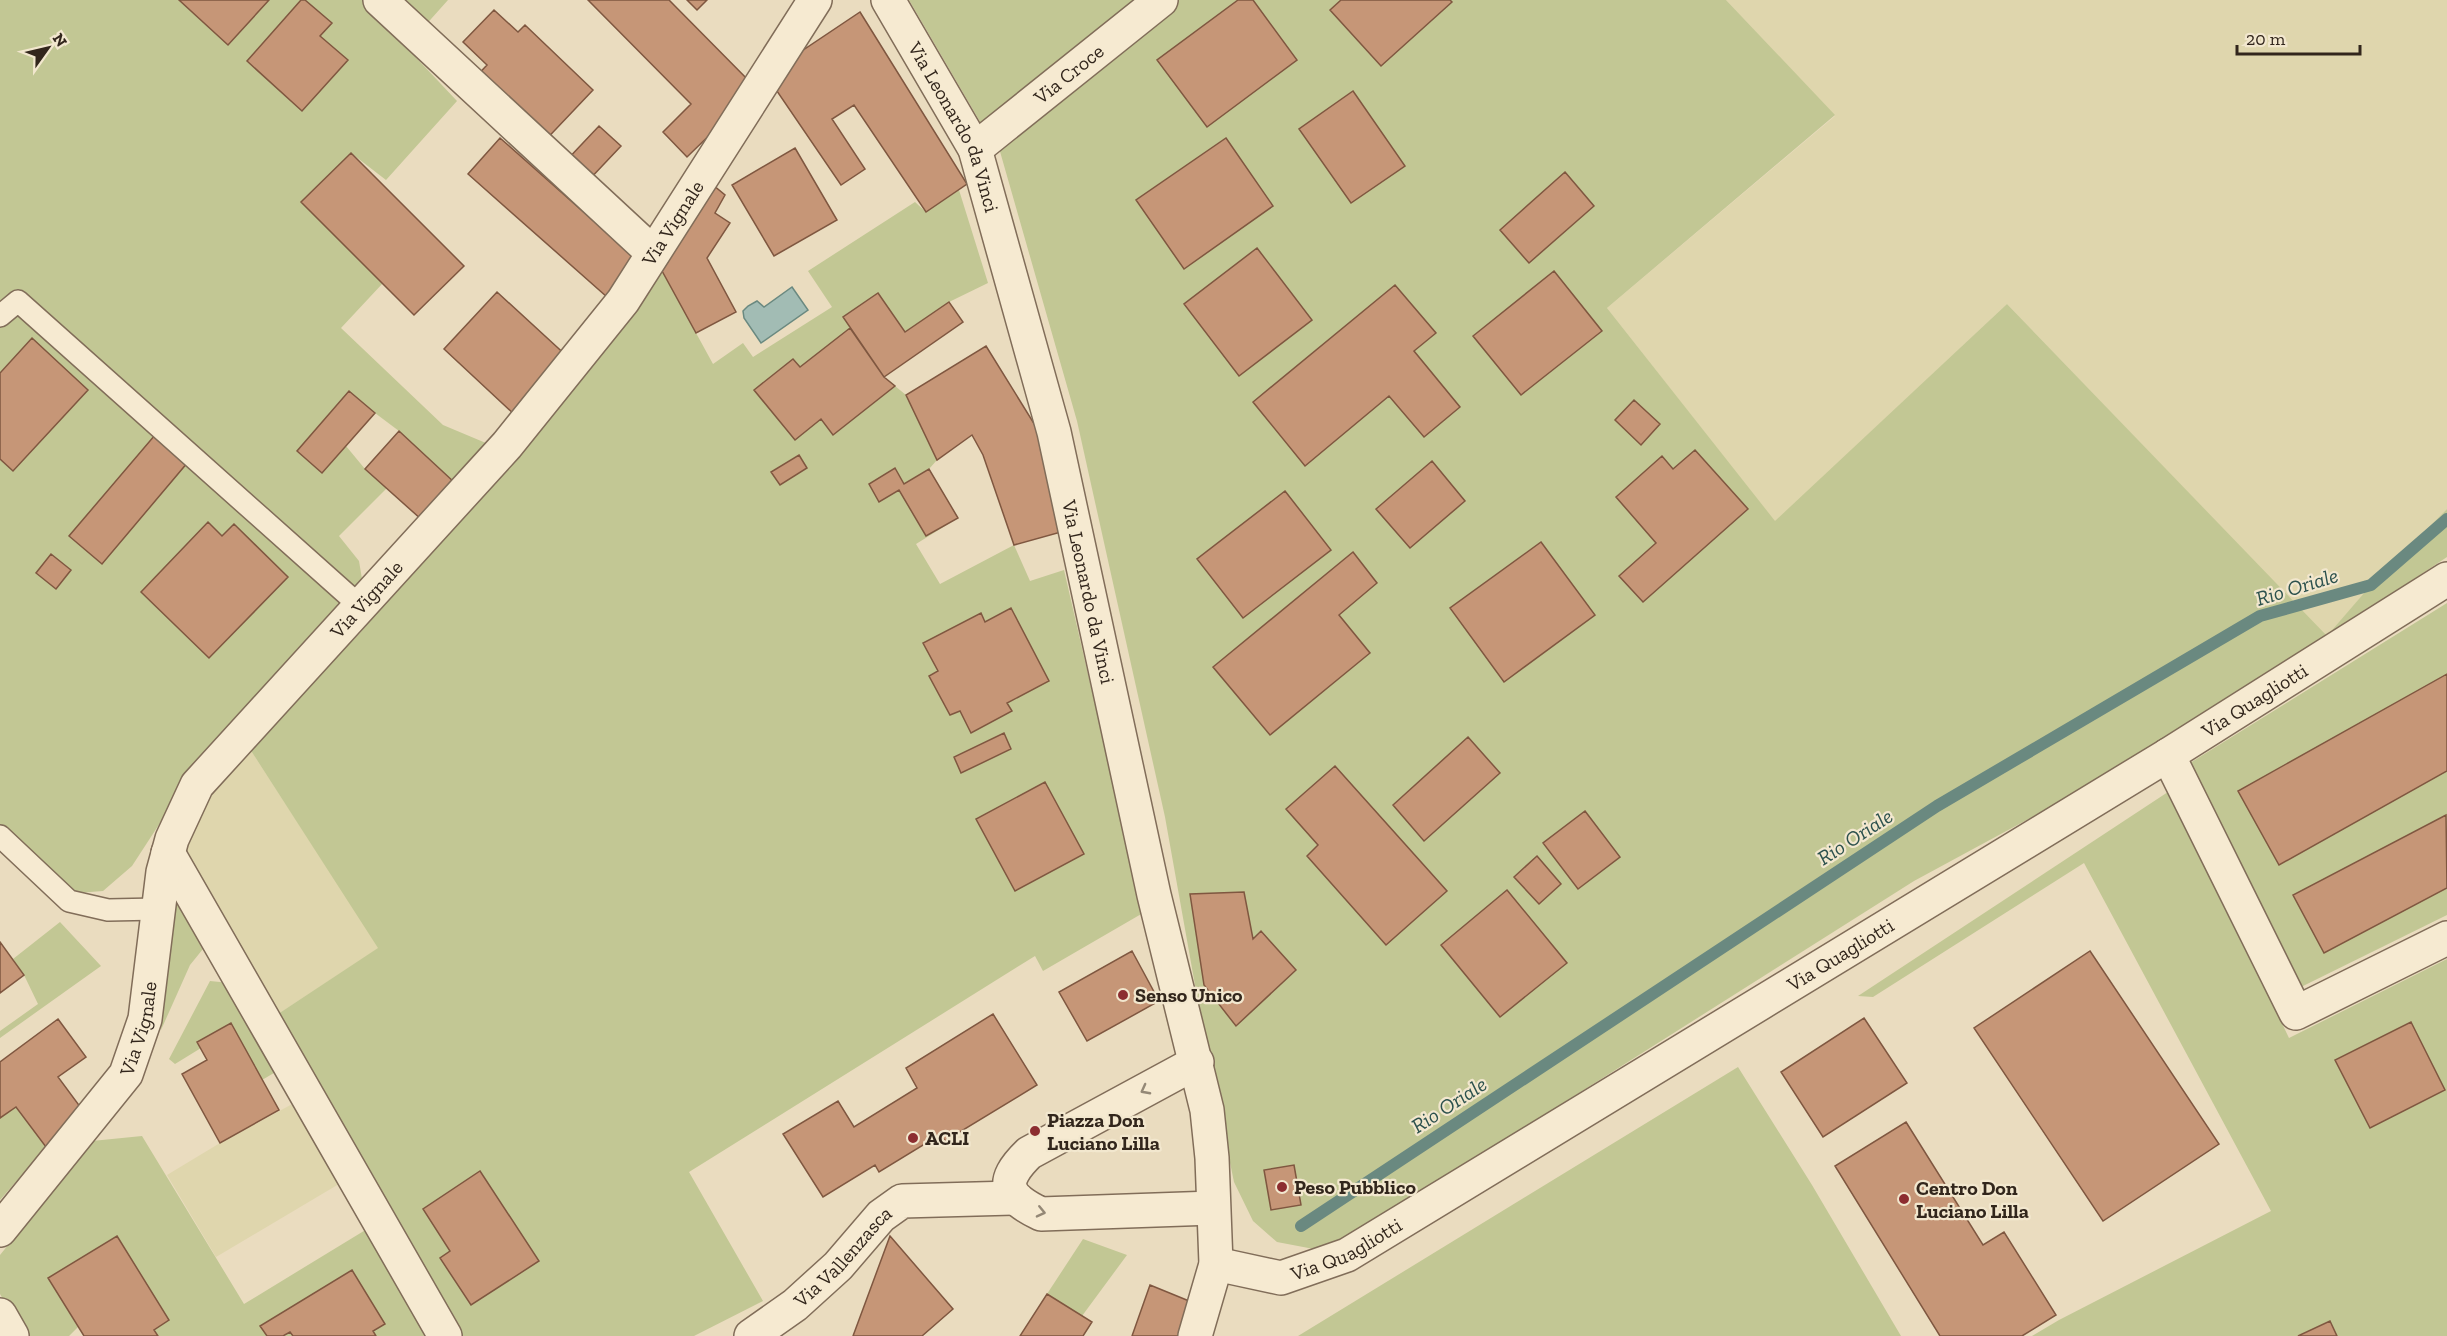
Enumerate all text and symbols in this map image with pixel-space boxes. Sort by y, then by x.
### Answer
north arrow [18,18,78,78]
scale bar [2237,18,2360,56]
text: 20 m [2246,28,2286,50]
text: N [49,30,71,50]
street label: Via Leonardo da Vinci [903,37,1004,215]
street label: Via Croce [1028,39,1108,110]
street label: Via Vignale [636,176,709,271]
street label: Via Leonardo da Vinci [1057,497,1120,686]
street label: Via Vignale [324,555,408,644]
water label: Rio Oriale [2253,562,2341,611]
street label: Via Quagliotti [2196,658,2312,743]
water label: Rio Oriale [1812,803,1897,870]
street label: Via Quagliotti [1782,913,1898,997]
street label: Via Vignale [114,980,161,1080]
place label: Senso Unico [1135,983,1243,1007]
marker: Senso Unico [1116,988,1130,1002]
water label: Rio Oriale [1406,1071,1491,1138]
one-way arrow [1141,1083,1151,1094]
place label: Piazza Don Luciano Lilla [1047,1108,1160,1155]
marker: Piazza Don Luciano Lilla [1028,1124,1042,1138]
place label: ACLI [925,1126,969,1150]
marker: ACLI [906,1131,920,1145]
place label: Peso Pubblico [1294,1175,1416,1199]
place label: Centro Don Luciano Lilla [1916,1176,2029,1223]
marker: Peso Pubblico [1275,1180,1289,1194]
marker: Centro Don Luciano Lilla [1897,1192,1911,1206]
street label: Via Vallenzasca [788,1200,896,1313]
one-way arrow [1036,1204,1046,1217]
street label: Via Quagliotti [1287,1212,1406,1286]

